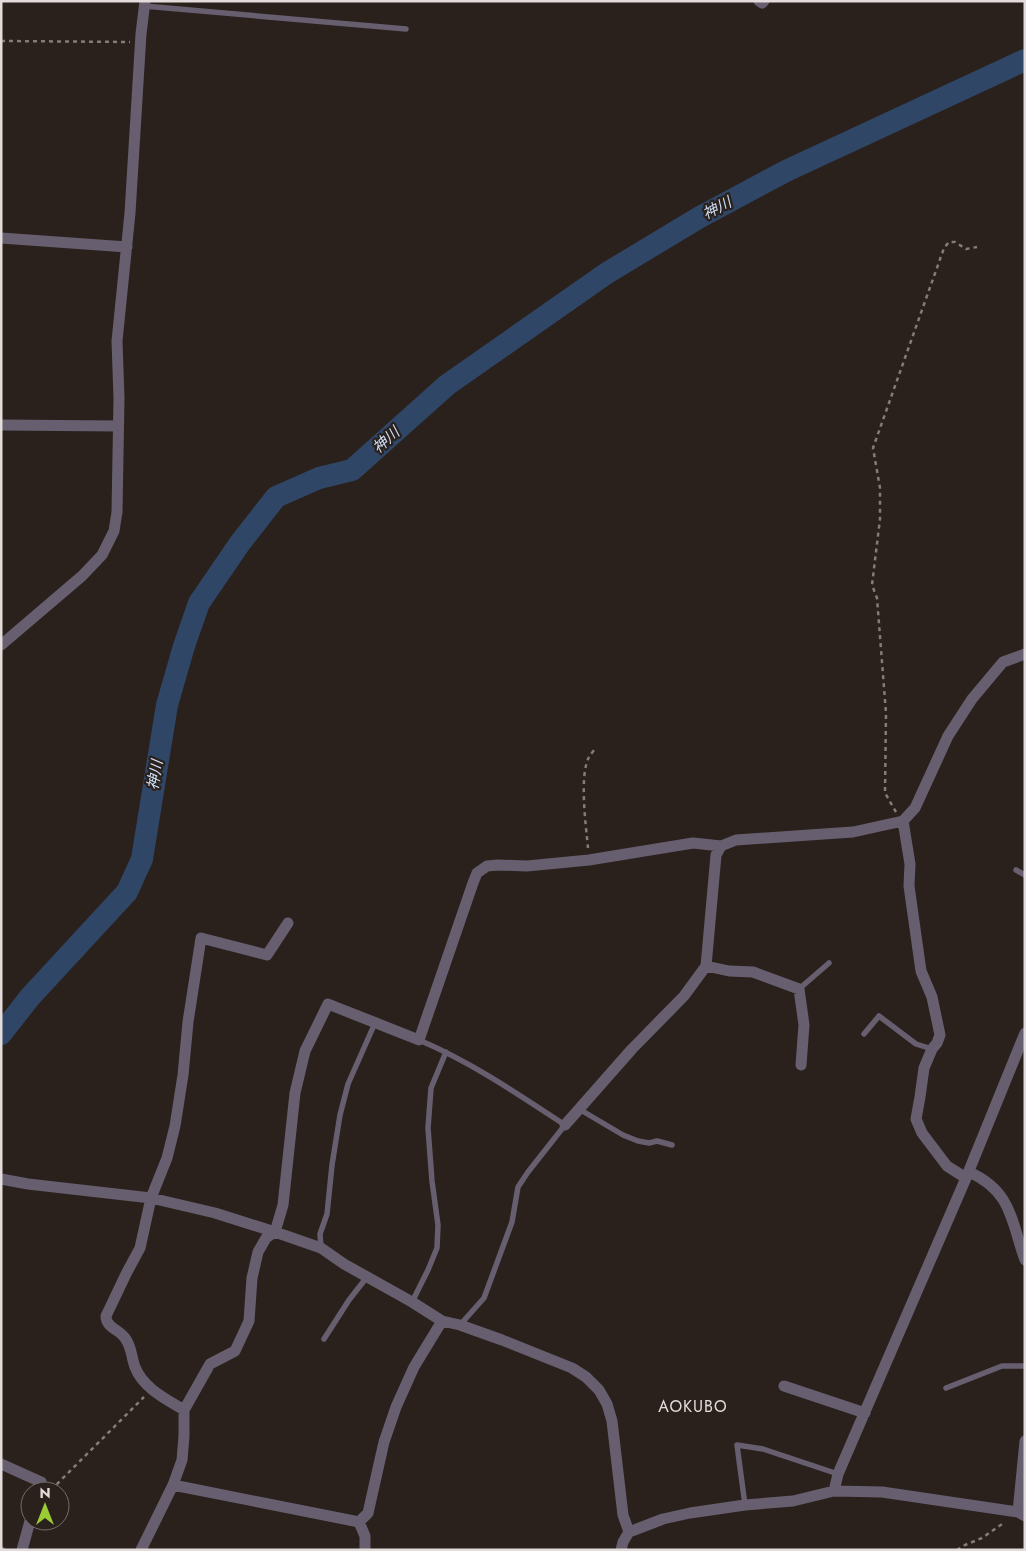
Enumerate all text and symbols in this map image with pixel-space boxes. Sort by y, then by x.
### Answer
water label: 神川 [699,190,737,225]
water label: 神川 [367,420,406,458]
water label: 神川 [142,756,169,792]
district label: AOKUBO [658,1395,728,1418]
north arrow [20,1481,70,1531]
text: N [39,1483,51,1503]

